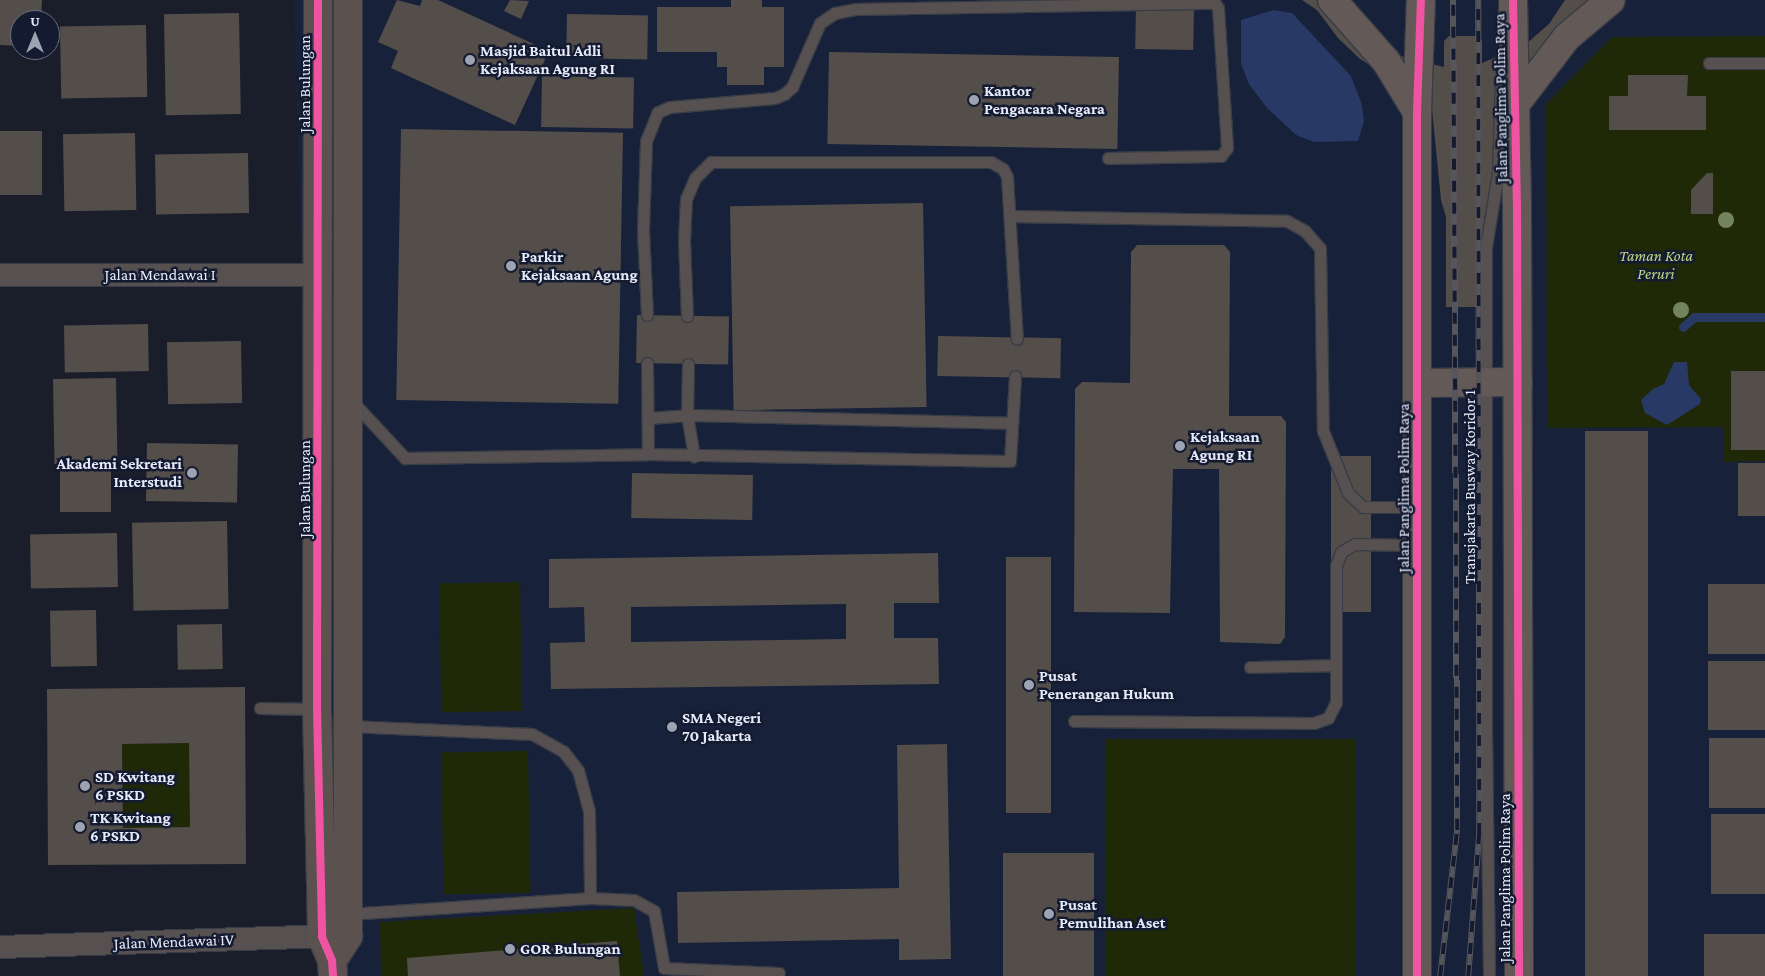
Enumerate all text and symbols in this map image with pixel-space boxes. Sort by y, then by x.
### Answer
north arrow [10,10,60,60]
text: U [30,13,40,29]
street label: Jalan Panglima Polim Raya [1490,13,1512,183]
street label: Jalan Bulungan [295,35,315,133]
place label: Masjid Baitul Adli Kejaksaan Agung RI [480,41,615,79]
marker: Masjid Baitul Adli Kejaksaan Agung RI [464,54,476,66]
place label: Kantor Pengacara Negara [984,81,1105,119]
marker: Kantor Pengacara Negara [968,94,980,106]
park label: Taman Kota Peruri [1619,246,1693,284]
place label: Parkir Kejaksaan Agung [521,247,638,285]
marker: Parkir Kejaksaan Agung [505,260,517,272]
street label: Jalan Mendawai I [104,265,216,285]
street label: Transjakarta Busway Koridor 1 [1460,390,1480,584]
street label: Jalan Panglima Polim Raya [1394,403,1414,573]
place label: Kejaksaan Agung RI [1190,427,1260,465]
street label: Jalan Bulungan [295,440,315,538]
marker: Kejaksaan Agung RI [1174,440,1186,452]
place label: Akademi Sekretari Interstudi [57,454,182,492]
marker: Akademi Sekretari Interstudi [186,467,198,479]
place label: Pusat Penerangan Hukum [1039,666,1174,704]
marker: Pusat Penerangan Hukum [1023,679,1035,691]
place label: SMA Negeri 70 Jakarta [682,708,761,746]
marker: SMA Negeri 70 Jakarta [666,721,678,733]
place label: SD Kwitang 6 PSKD [95,767,175,805]
marker: SD Kwitang 6 PSKD [79,780,91,792]
street label: Jalan Panglima Polim Raya [1495,793,1515,963]
place label: TK Kwitang 6 PSKD [90,808,171,846]
marker: TK Kwitang 6 PSKD [74,821,86,833]
place label: Pusat Pemulihan Aset [1059,895,1165,933]
marker: Pusat Pemulihan Aset [1043,908,1055,920]
street label: Jalan Mendawai IV [114,930,234,954]
place label: GOR Bulungan [520,939,621,959]
marker: GOR Bulungan [504,943,516,955]

